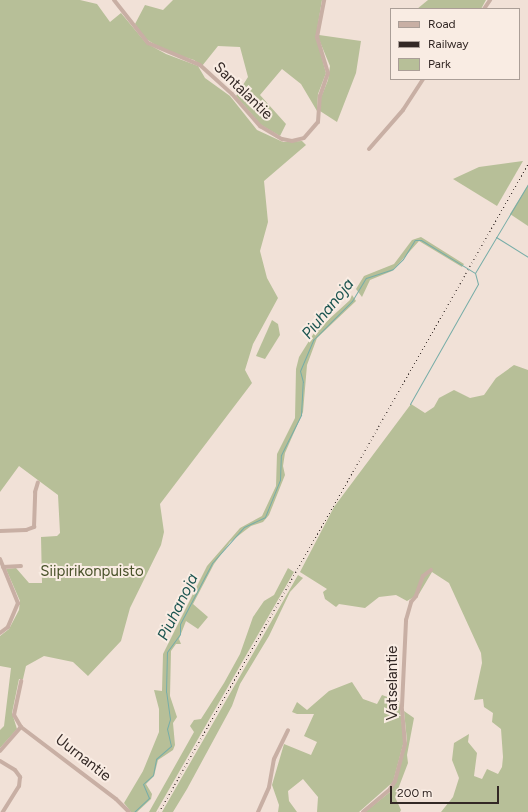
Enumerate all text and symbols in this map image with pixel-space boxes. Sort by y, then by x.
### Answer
legend [390,8,520,80]
text: Road [428,17,456,31]
text: Railway [428,37,469,51]
text: Park [428,57,451,71]
street label: Santalantie [210,58,276,124]
water label: Piuhanoja [298,275,358,343]
park label: Siipirikonpuisto [40,563,144,581]
water label: Piuhanoja [154,570,202,644]
street label: Vatselantie [384,646,402,720]
street label: Uurnantie [52,731,114,785]
scale bar [392,778,501,804]
text: 200 m [397,786,432,800]

